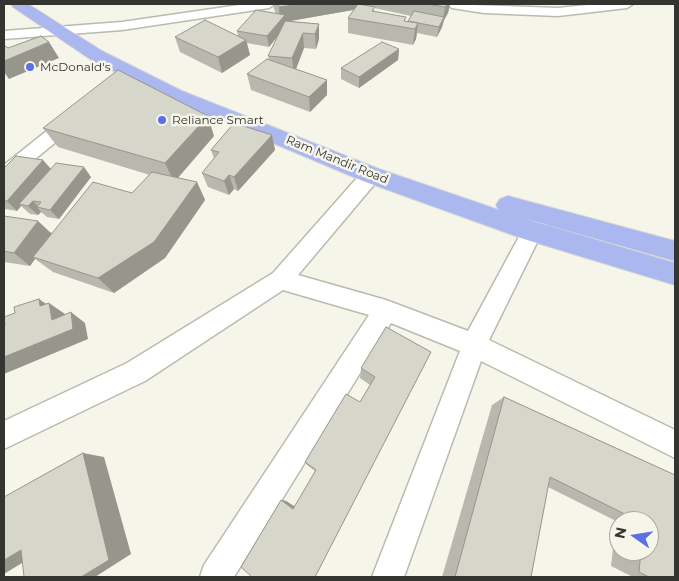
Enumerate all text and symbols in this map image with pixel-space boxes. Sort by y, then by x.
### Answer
place label: McDonald's [40,60,110,74]
marker: McDonald's [24,61,36,73]
place label: Reliance Smart [172,113,264,127]
marker: Reliance Smart [156,114,168,126]
street label: Ram Mandir Road [284,133,390,187]
north arrow [609,511,659,561]
text: N [610,525,630,540]

